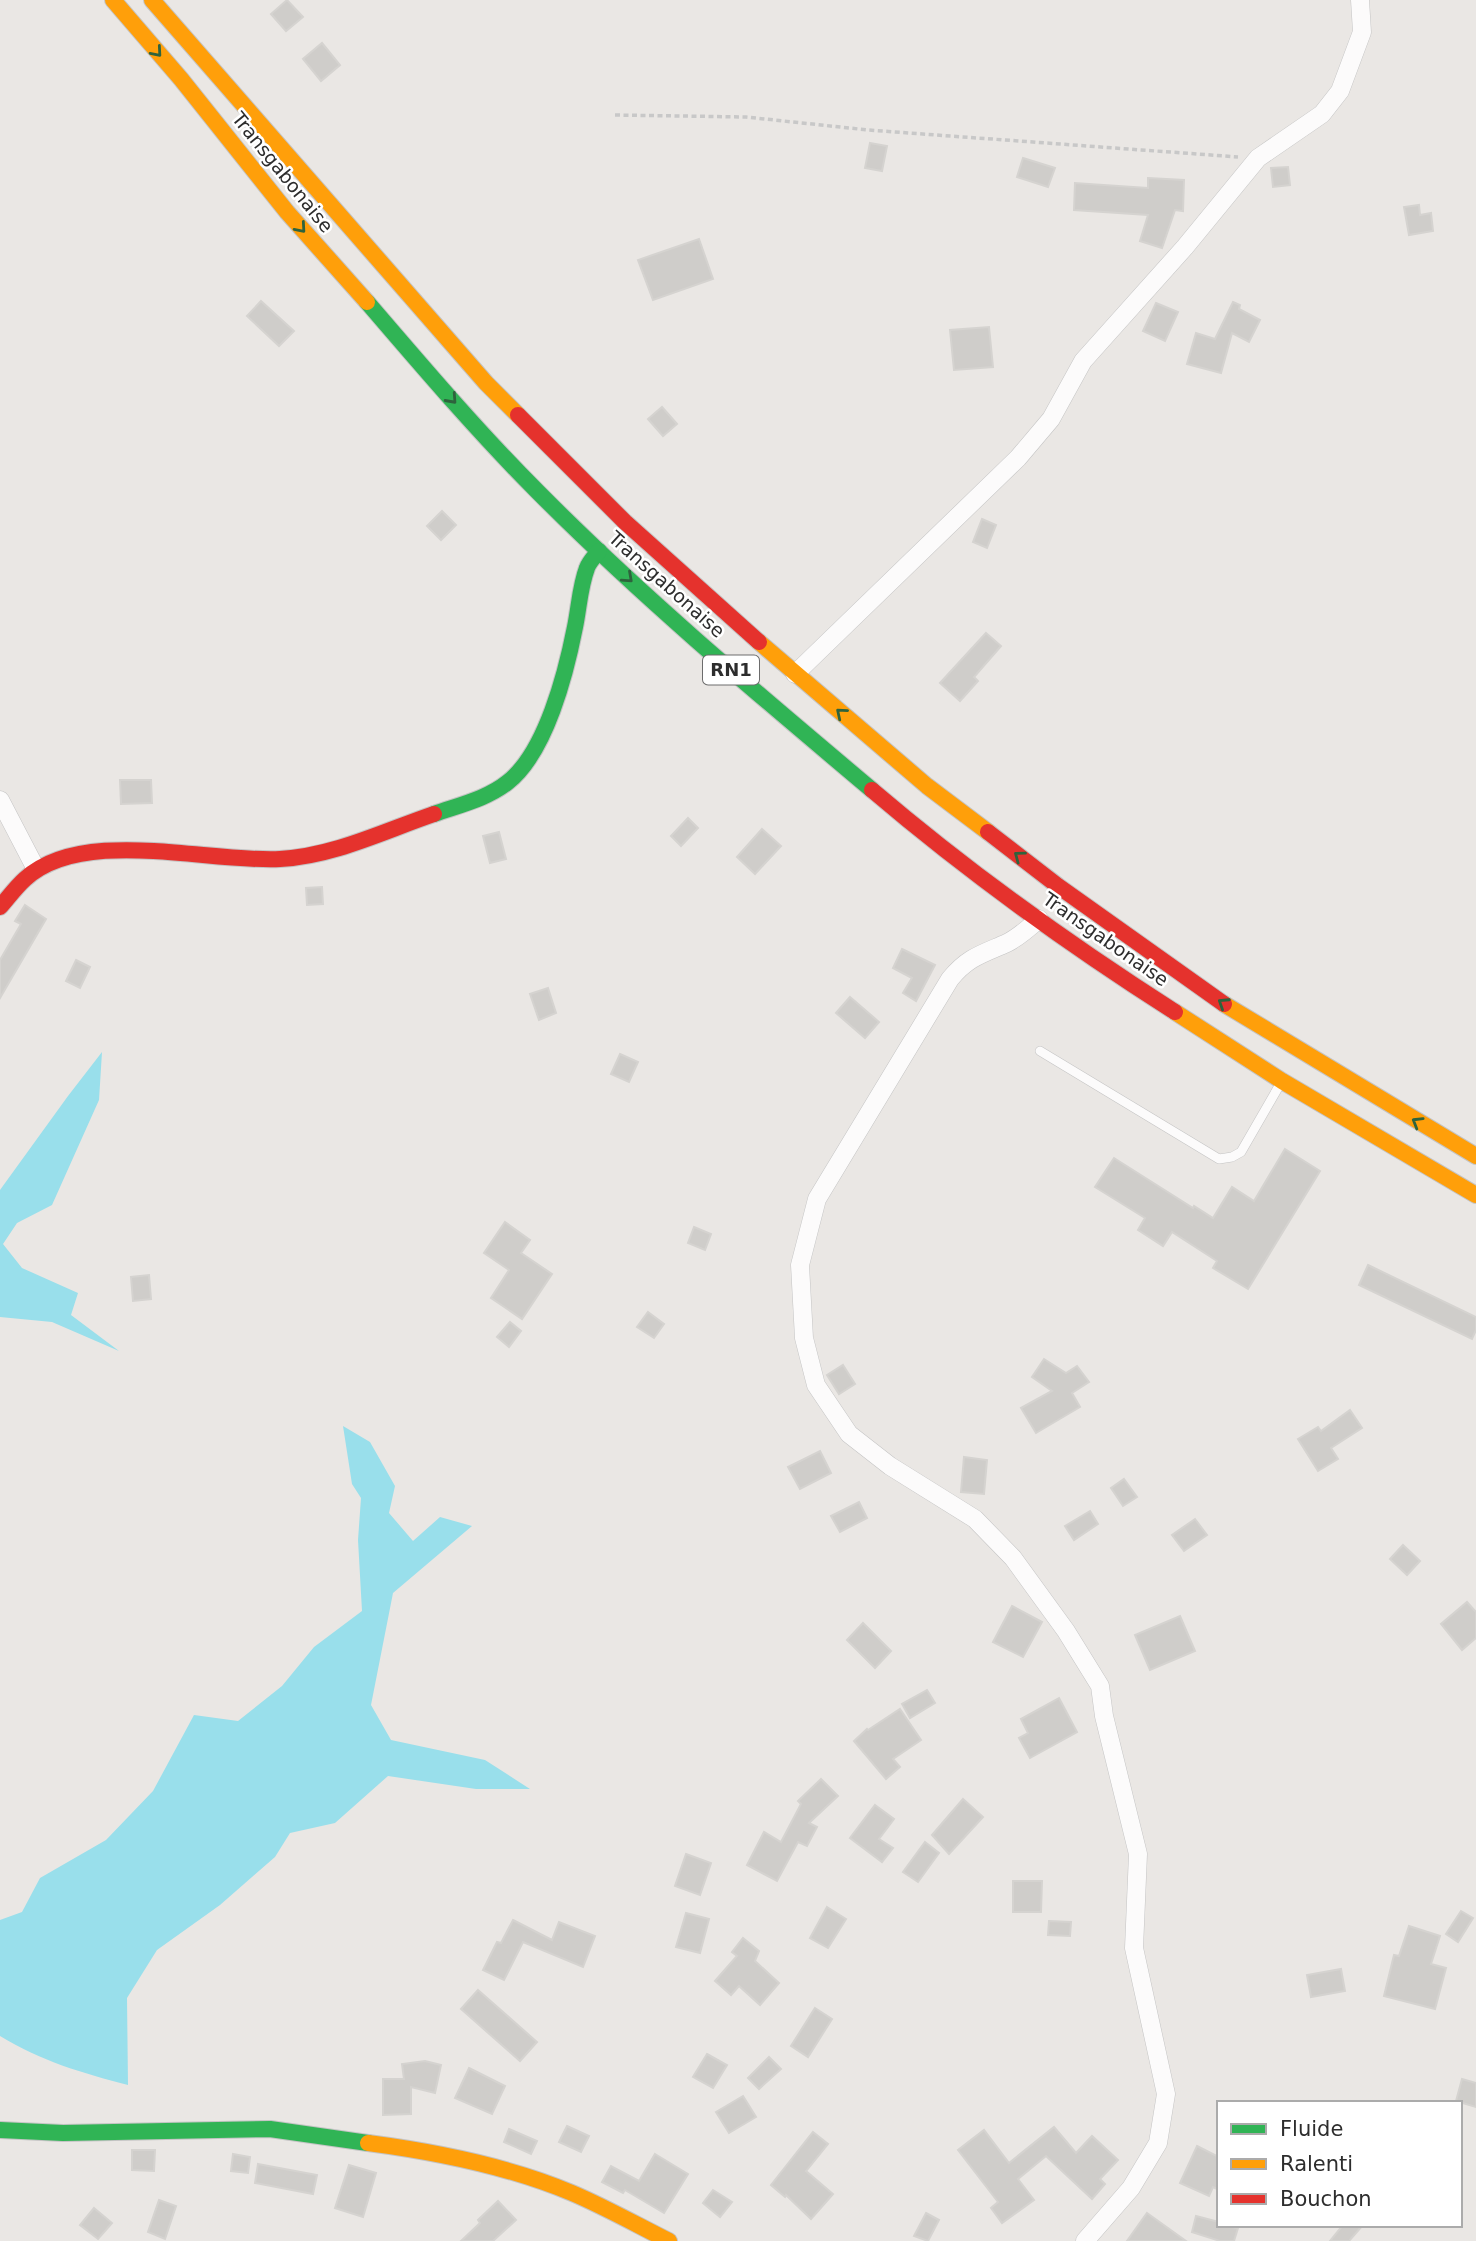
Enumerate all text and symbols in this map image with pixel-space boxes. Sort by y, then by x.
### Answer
one-way arrow [149,44,162,56]
street label: Transgabonaise [227,107,338,236]
one-way arrow [293,220,305,233]
one-way arrow [443,391,456,404]
street label: Transgabonaise [604,526,729,642]
one-way arrow [620,570,633,582]
road number: RN1 [703,656,759,684]
one-way arrow [837,709,850,721]
one-way arrow [1014,851,1026,864]
street label: Transgabonaise [1038,887,1173,991]
one-way arrow [1218,999,1231,1011]
one-way arrow [1411,1117,1424,1130]
legend [1217,2101,1462,2227]
text: Fluide [1280,2117,1343,2141]
text: Ralenti [1280,2152,1353,2176]
text: Bouchon [1280,2187,1372,2211]

